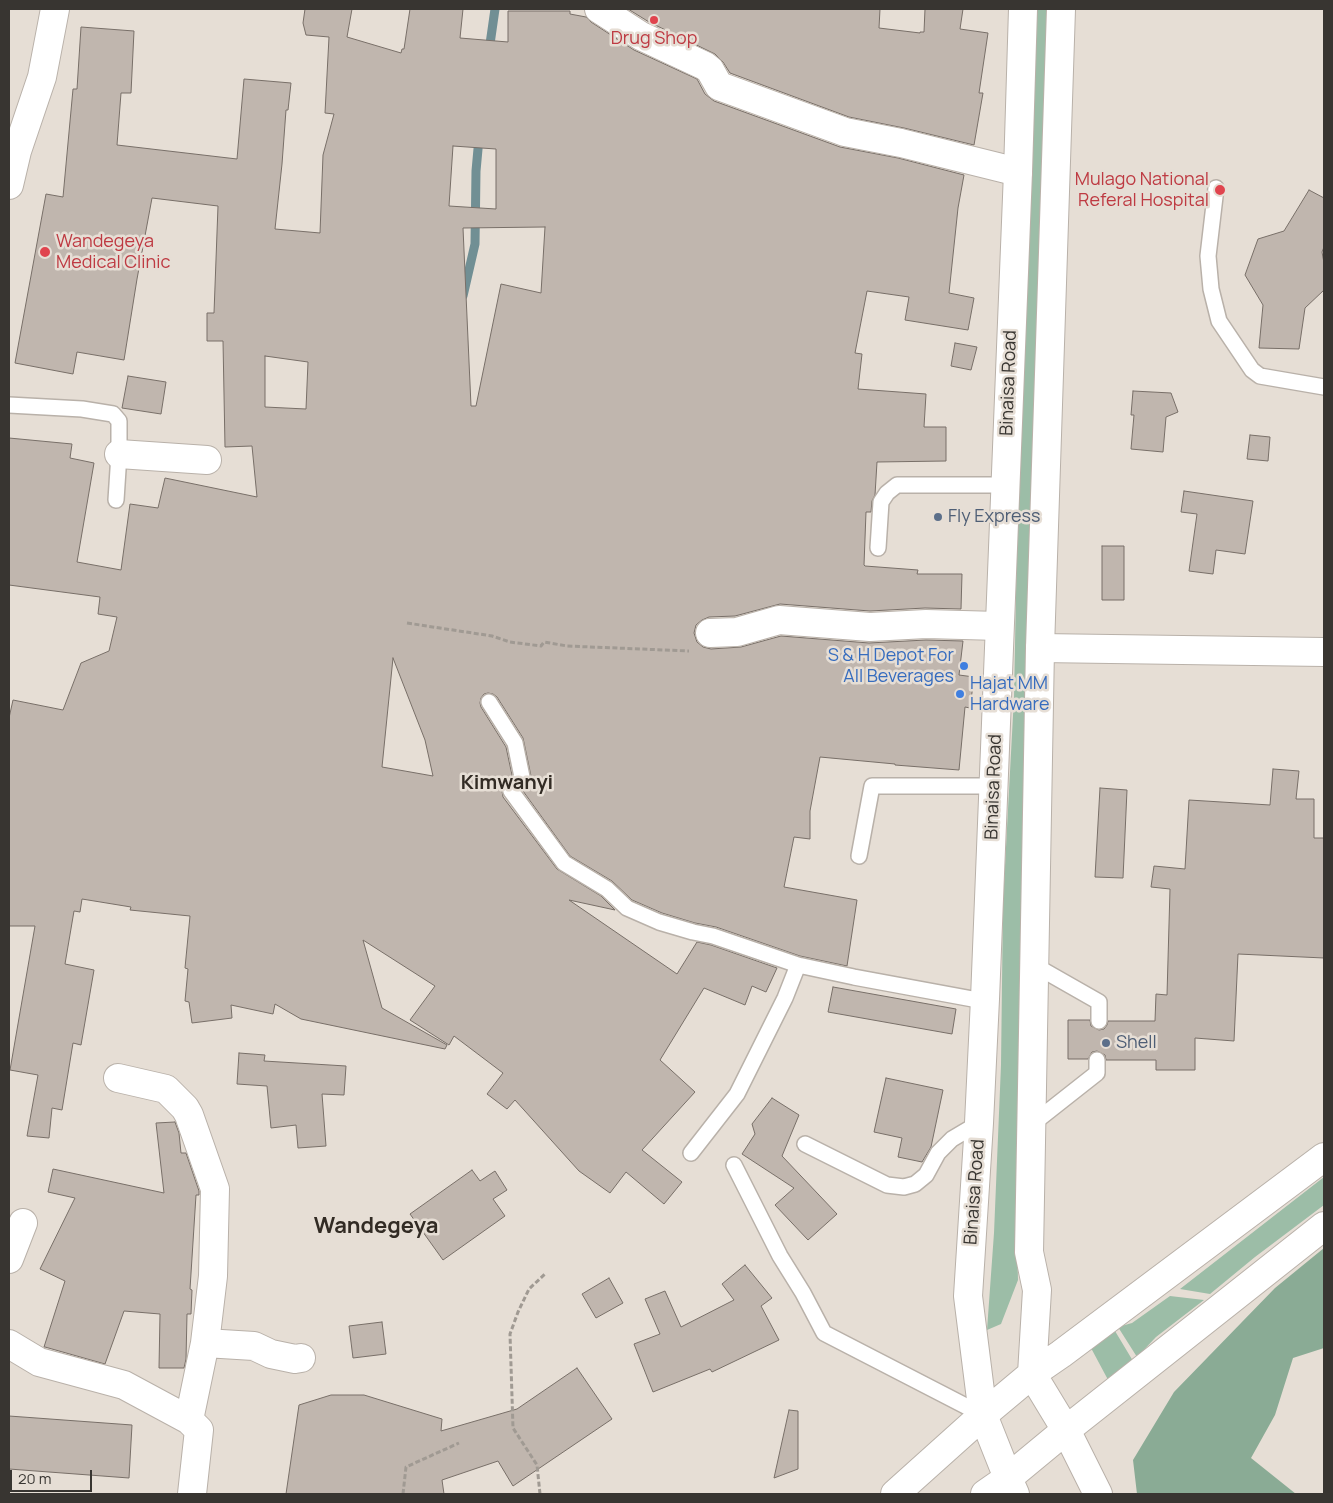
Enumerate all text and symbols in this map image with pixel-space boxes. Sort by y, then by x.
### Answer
marker: Drug Shop [648,14,660,26]
place label: Drug Shop [611,28,697,50]
place label: Mulago National Referal Hospital [1075,169,1209,212]
marker: Mulago National Referal Hospital [1213,183,1227,197]
place label: Wandegeya Medical Clinic [56,231,170,274]
marker: Wandegeya Medical Clinic [38,245,52,259]
street label: Binaisa Road [996,330,1022,436]
place label: Fly Express [948,506,1040,528]
marker: Fly Express [932,511,944,523]
place label: S & H Depot For All Beverages [828,645,954,688]
marker: S & H Depot For All Beverages [958,660,970,672]
place label: Hajat MM Hardware [970,673,1049,716]
marker: Hajat MM Hardware [954,688,966,700]
street label: Binaisa Road [981,734,1007,840]
district label: Kimwanyi [461,771,553,795]
place label: Shell [1116,1032,1157,1054]
marker: Shell [1100,1037,1112,1049]
street label: Binaisa Road [961,1138,989,1246]
district label: Wandegeya [314,1214,438,1240]
scale bar [12,1460,95,1492]
text: 20 m [18,1468,51,1489]

